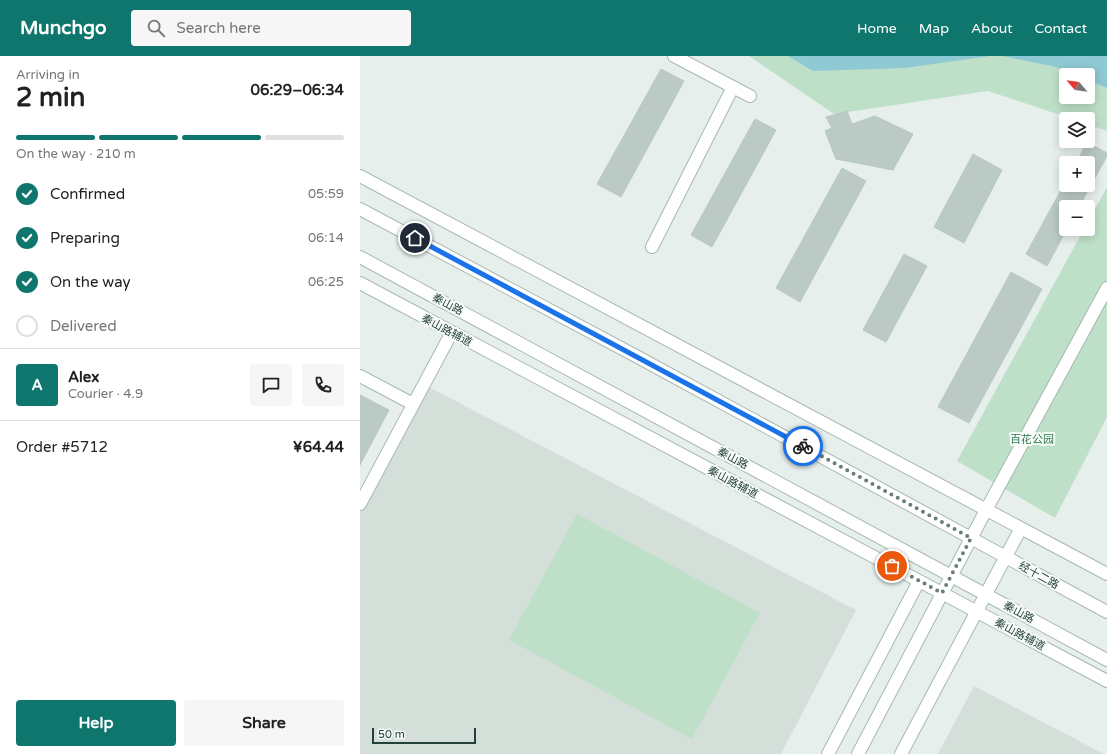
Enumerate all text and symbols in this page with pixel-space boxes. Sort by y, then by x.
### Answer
search box [131,10,411,46]
text: Munchgo [20,17,107,39]
icon: search [145,17,167,39]
text: Search here [177,19,261,37]
text: Home [857,20,897,37]
text: Map [919,20,949,37]
text: About [971,20,1013,37]
text: Contact [1035,20,1087,37]
text: Arriving in [16,67,80,83]
north arrow [1059,68,1095,104]
map controls [1059,68,1095,236]
text: 06:29–06:34 [251,81,344,99]
text: 2 min [16,82,85,113]
button: layers [1059,112,1095,148]
text: On the way · 210 m [16,146,136,162]
button: + [1059,156,1095,192]
icon: check [16,183,38,205]
text: Confirmed [50,185,125,203]
text: 05:59 [308,186,344,202]
button: − [1059,200,1095,236]
pin [398,221,432,255]
icon: check [16,227,38,249]
icon: home [404,227,426,249]
text: Preparing [50,229,120,247]
text: 06:14 [308,230,344,246]
icon: check [16,271,38,293]
text: On the way [50,273,130,291]
text: 06:25 [308,274,344,290]
street label: 秦山路 [430,291,465,318]
street label: 秦山路辅道 [419,312,474,349]
text: Delivered [50,317,117,335]
button: chat [250,364,292,406]
button: phone [302,364,344,406]
text: Alex [68,368,99,386]
text: A [31,376,43,394]
text: Courier · 4.9 [68,386,143,402]
courier [783,426,823,466]
park label: 百花公园 [1010,433,1054,446]
icon: bike [792,435,814,457]
text: Order #5712 [16,438,108,456]
text: ¥64.44 [293,438,344,456]
street label: 秦山路 [715,445,750,472]
street label: 秦山路辅道 [705,464,760,501]
pin [875,549,909,583]
icon: bag [881,555,903,577]
street label: 经十二路 [1016,559,1061,592]
street label: 秦山路 [1001,599,1036,626]
street label: 秦山路辅道 [992,616,1047,653]
button: Help [16,700,176,746]
button: Share [184,700,344,746]
scale bar [372,726,476,745]
text: 50 m [378,728,405,741]

